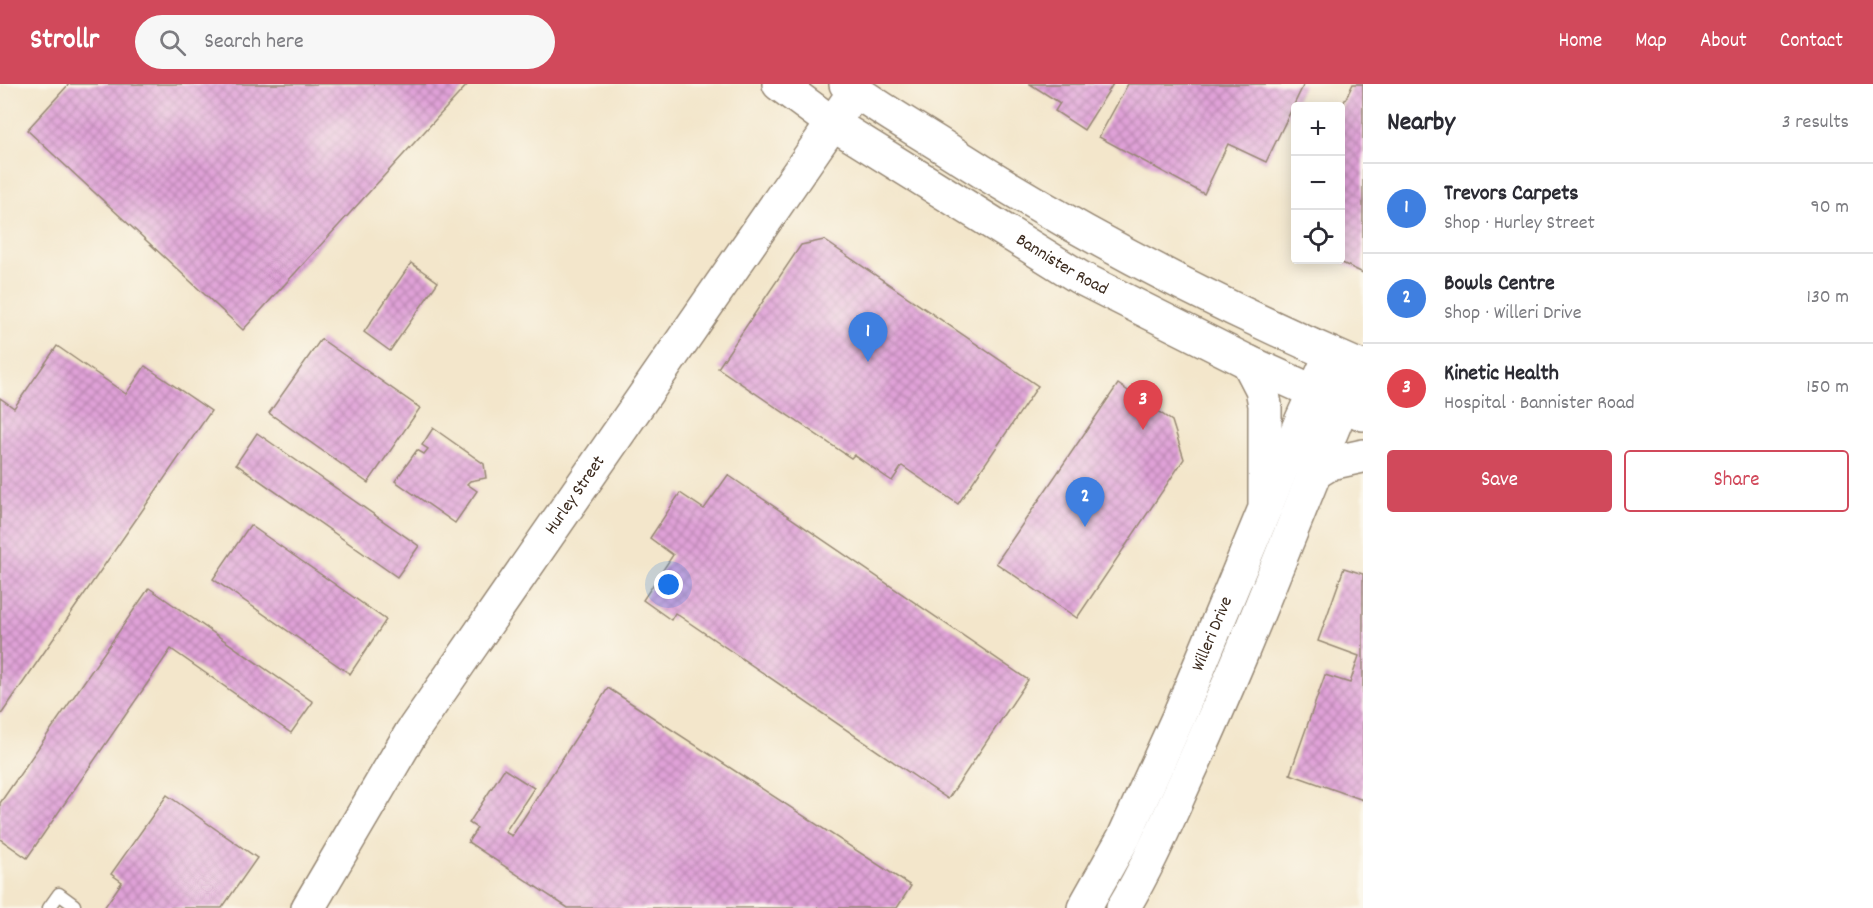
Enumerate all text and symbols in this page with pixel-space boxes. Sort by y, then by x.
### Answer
search box [135,15,555,69]
text: Strollr [30,22,99,62]
icon: search [156,26,189,59]
text: Search here [204,27,304,58]
text: Home [1558,27,1602,57]
text: Map [1635,27,1667,57]
text: About [1700,27,1747,57]
text: Contact [1780,27,1843,57]
map controls [1291,102,1345,264]
button: + [1291,102,1345,156]
text: Nearby [1387,105,1455,142]
text: 3 results [1782,109,1849,137]
button: − [1291,156,1345,210]
text: Trevors Carpets [1444,179,1579,210]
text: 1 [1404,194,1409,222]
text: 90 m [1811,194,1849,222]
button: locate [1291,210,1345,264]
text: Shop · Hurley Street [1444,210,1595,238]
street label: Bannister Road [1011,228,1112,302]
text: Bowls Centre [1444,269,1555,300]
text: 2 [1402,284,1411,312]
text: 130 m [1807,284,1849,312]
text: Shop · Willeri Drive [1444,300,1582,328]
pin: 1 [848,312,888,362]
text: Kinetic Health [1444,359,1559,390]
text: 3 [1402,374,1411,402]
text: 150 m [1806,374,1849,402]
pin: 3 [1124,380,1162,430]
text: Hospital · Bannister Road [1444,390,1635,418]
street label: Hurley Street [539,450,612,540]
button: Save [1387,450,1612,512]
button: Share [1624,450,1849,512]
pin: 2 [1066,478,1104,527]
your location [654,570,683,599]
street label: Willeri Drive [1186,593,1240,675]

